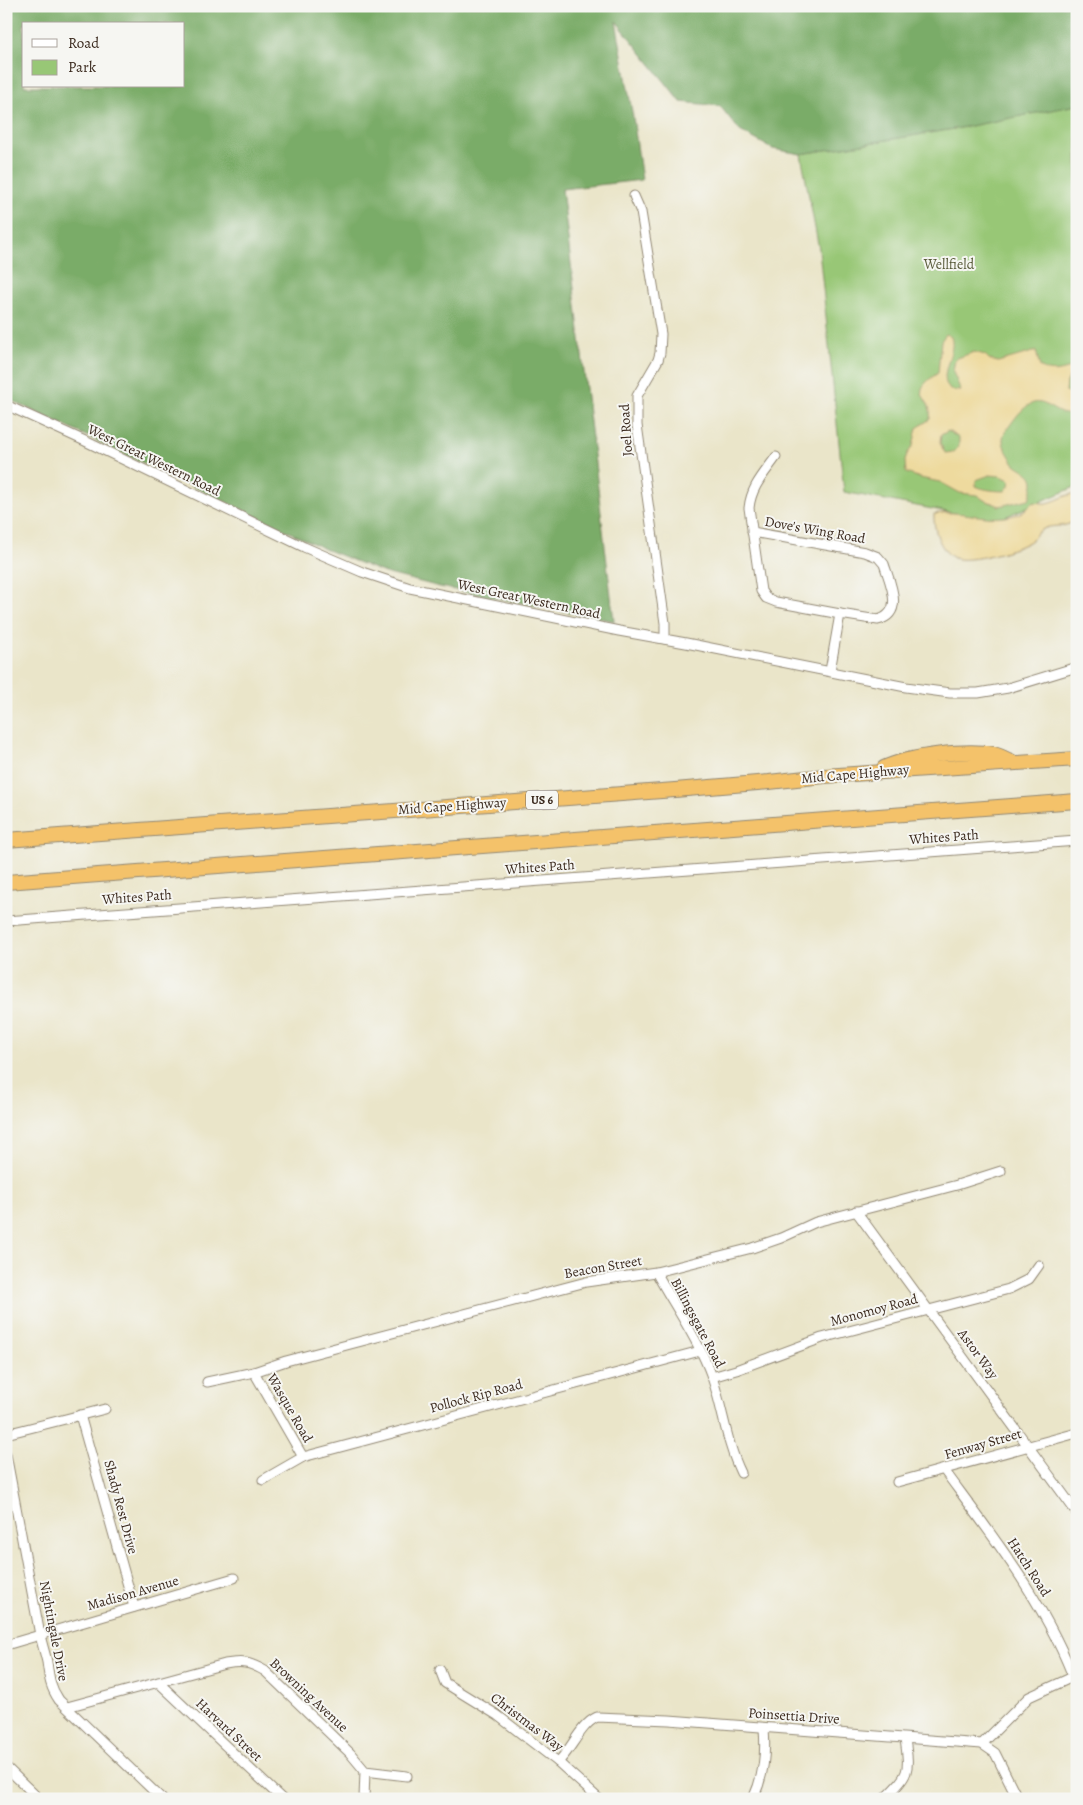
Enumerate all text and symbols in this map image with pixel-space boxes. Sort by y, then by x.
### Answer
legend [22,22,185,88]
text: Road [68,33,100,53]
text: Park [68,57,97,77]
park label: Wellfield [923,255,975,274]
street label: Joel Road [615,403,637,457]
street label: West Great Western Road [84,419,224,501]
street label: Dove's Wing Road [763,512,867,548]
street label: West Great Western Road [455,574,603,624]
street label: Mid Cape Highway [800,760,911,788]
road number: US 6 [526,790,558,810]
street label: Mid Cape Highway [397,793,507,819]
street label: Whites Path [908,825,980,849]
street label: Whites Path [504,855,576,879]
street label: Whites Path [101,885,173,909]
street label: Beacon Street [563,1251,644,1283]
street label: Billingsgate Road [666,1275,730,1372]
street label: Monomoy Road [828,1289,920,1331]
street label: Astor Way [953,1324,1003,1384]
street label: Wasque Road [262,1369,318,1447]
street label: Pollock Rip Road [428,1374,525,1417]
street label: Fenway Street [942,1424,1024,1464]
street label: Shady Rest Drive [99,1458,143,1556]
street label: Hatch Road [1003,1534,1055,1601]
street label: Madison Avenue [85,1571,181,1615]
street label: Nightingale Drive [35,1579,73,1683]
street label: Browning Avenue [266,1654,352,1736]
street label: Christmas Way [487,1688,568,1756]
street label: Harvard Street [191,1694,267,1766]
street label: Poinsettia Drive [748,1703,840,1729]

